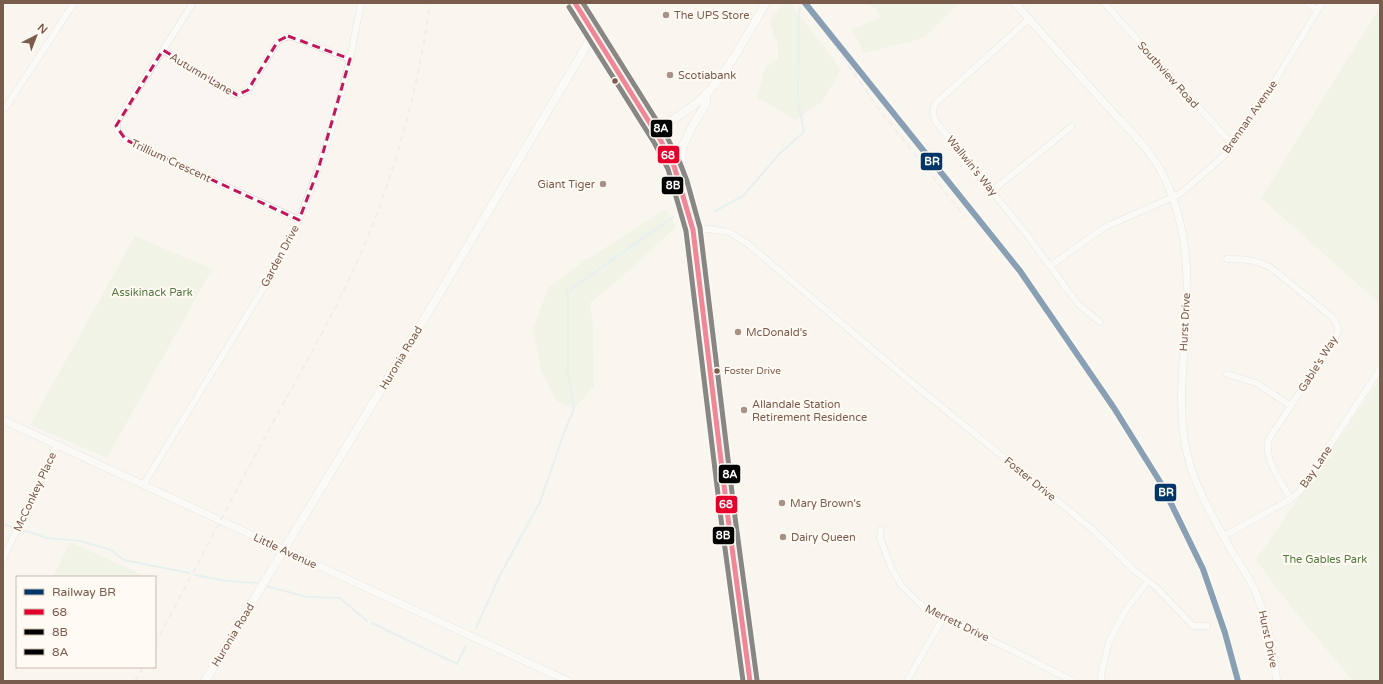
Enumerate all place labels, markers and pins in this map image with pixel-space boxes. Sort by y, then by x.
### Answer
place label: The UPS Store [674,9,749,22]
marker: The UPS Store [661,10,671,20]
place label: Scotiabank [678,69,736,82]
marker: Scotiabank [665,70,675,80]
unlabelled marker [610,76,620,86]
place label: Giant Tiger [537,178,596,191]
marker: Giant Tiger [598,179,608,189]
place label: McDonald's [746,326,807,339]
marker: McDonald's [733,327,743,337]
place label: Foster Drive [724,365,781,377]
marker: Foster Drive [712,366,722,376]
place label: Allandale Station Retirement Residence [752,398,867,424]
marker: Allandale Station Retirement Residence [739,405,749,415]
place label: Mary Brown's [790,497,861,510]
marker: Mary Brown's [777,498,787,508]
place label: Dairy Queen [791,531,856,544]
marker: Dairy Queen [778,532,788,542]

